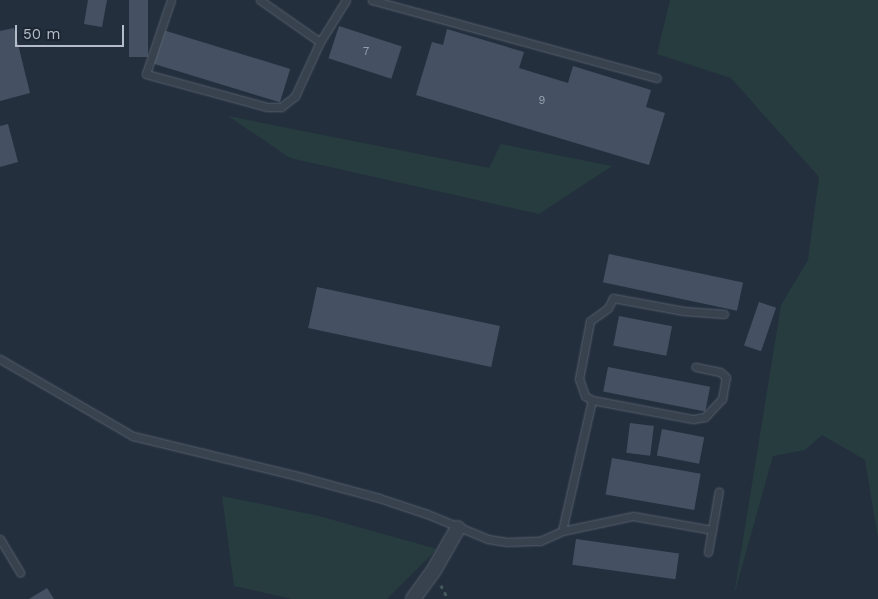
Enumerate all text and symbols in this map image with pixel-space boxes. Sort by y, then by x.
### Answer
scale bar [18,15,126,47]
text: 50 m [23,25,60,43]
house number: 7 [363,45,369,59]
house number: 9 [539,94,545,108]

